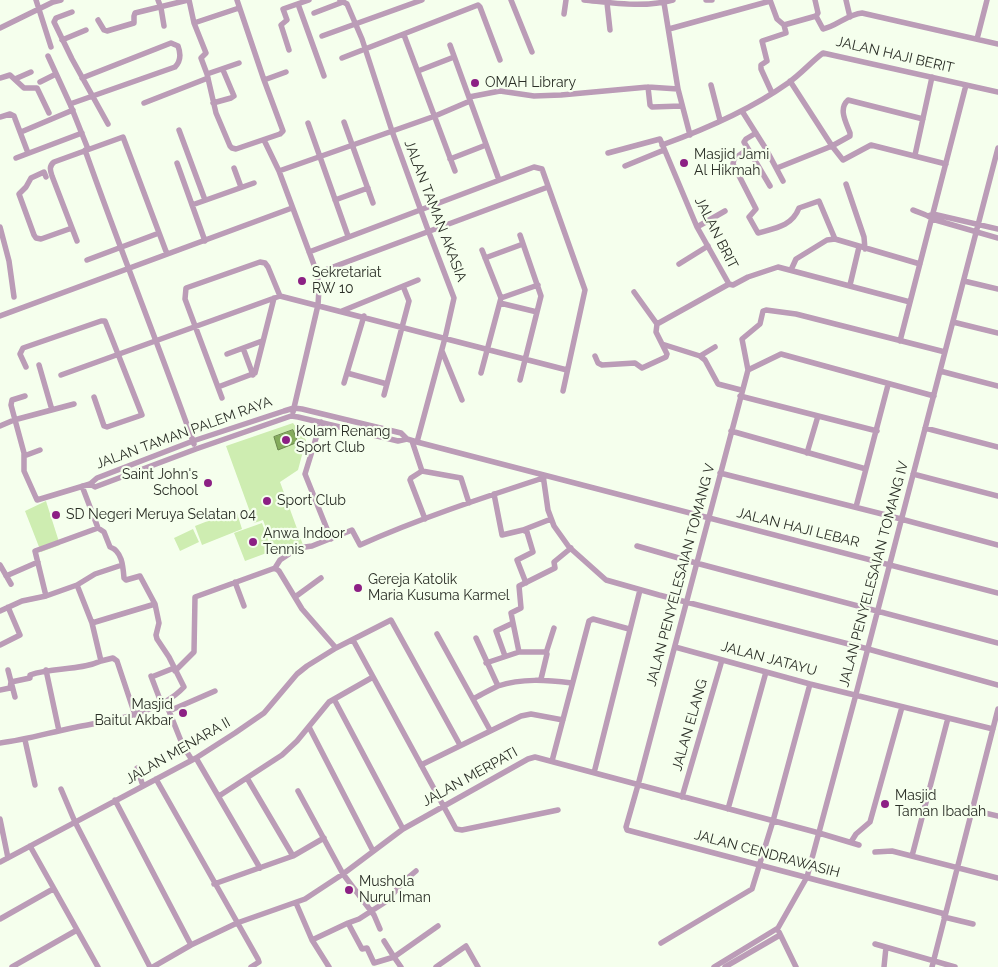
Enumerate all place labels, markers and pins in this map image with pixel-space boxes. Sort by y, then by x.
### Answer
place label: OMAH Library [485,75,576,91]
marker: OMAH Library [469,77,481,89]
place label: Masjid Jami Al Hikmah [694,147,769,180]
marker: Masjid Jami Al Hikmah [678,157,690,169]
place label: Sekretariat RW 10 [312,265,382,298]
marker: Sekretariat RW 10 [296,275,308,287]
place label: Kolam Renang Sport Club [296,424,391,457]
marker: Kolam Renang Sport Club [280,434,292,446]
place label: Saint John's School [122,467,198,500]
marker: Saint John's School [202,477,214,489]
place label: Sport Club [277,493,346,509]
marker: Sport Club [261,495,273,507]
place label: SD Negeri Meruya Selatan 04 [66,507,256,523]
marker: SD Negeri Meruya Selatan 04 [50,509,62,521]
place label: Anwa Indoor Tennis [263,526,345,558]
marker: Anwa Indoor Tennis [247,536,259,548]
place label: Gereja Katolik Maria Kusuma Karmel [368,572,510,604]
marker: Gereja Katolik Maria Kusuma Karmel [352,582,364,594]
place label: Masjid Baitul Akbar [95,697,173,730]
marker: Masjid Baitul Akbar [177,707,189,719]
place label: Masjid Taman Ibadah [895,788,986,820]
marker: Masjid Taman Ibadah [879,798,891,810]
place label: Mushola Nurul Iman [359,874,431,906]
marker: Mushola Nurul Iman [343,884,355,896]

